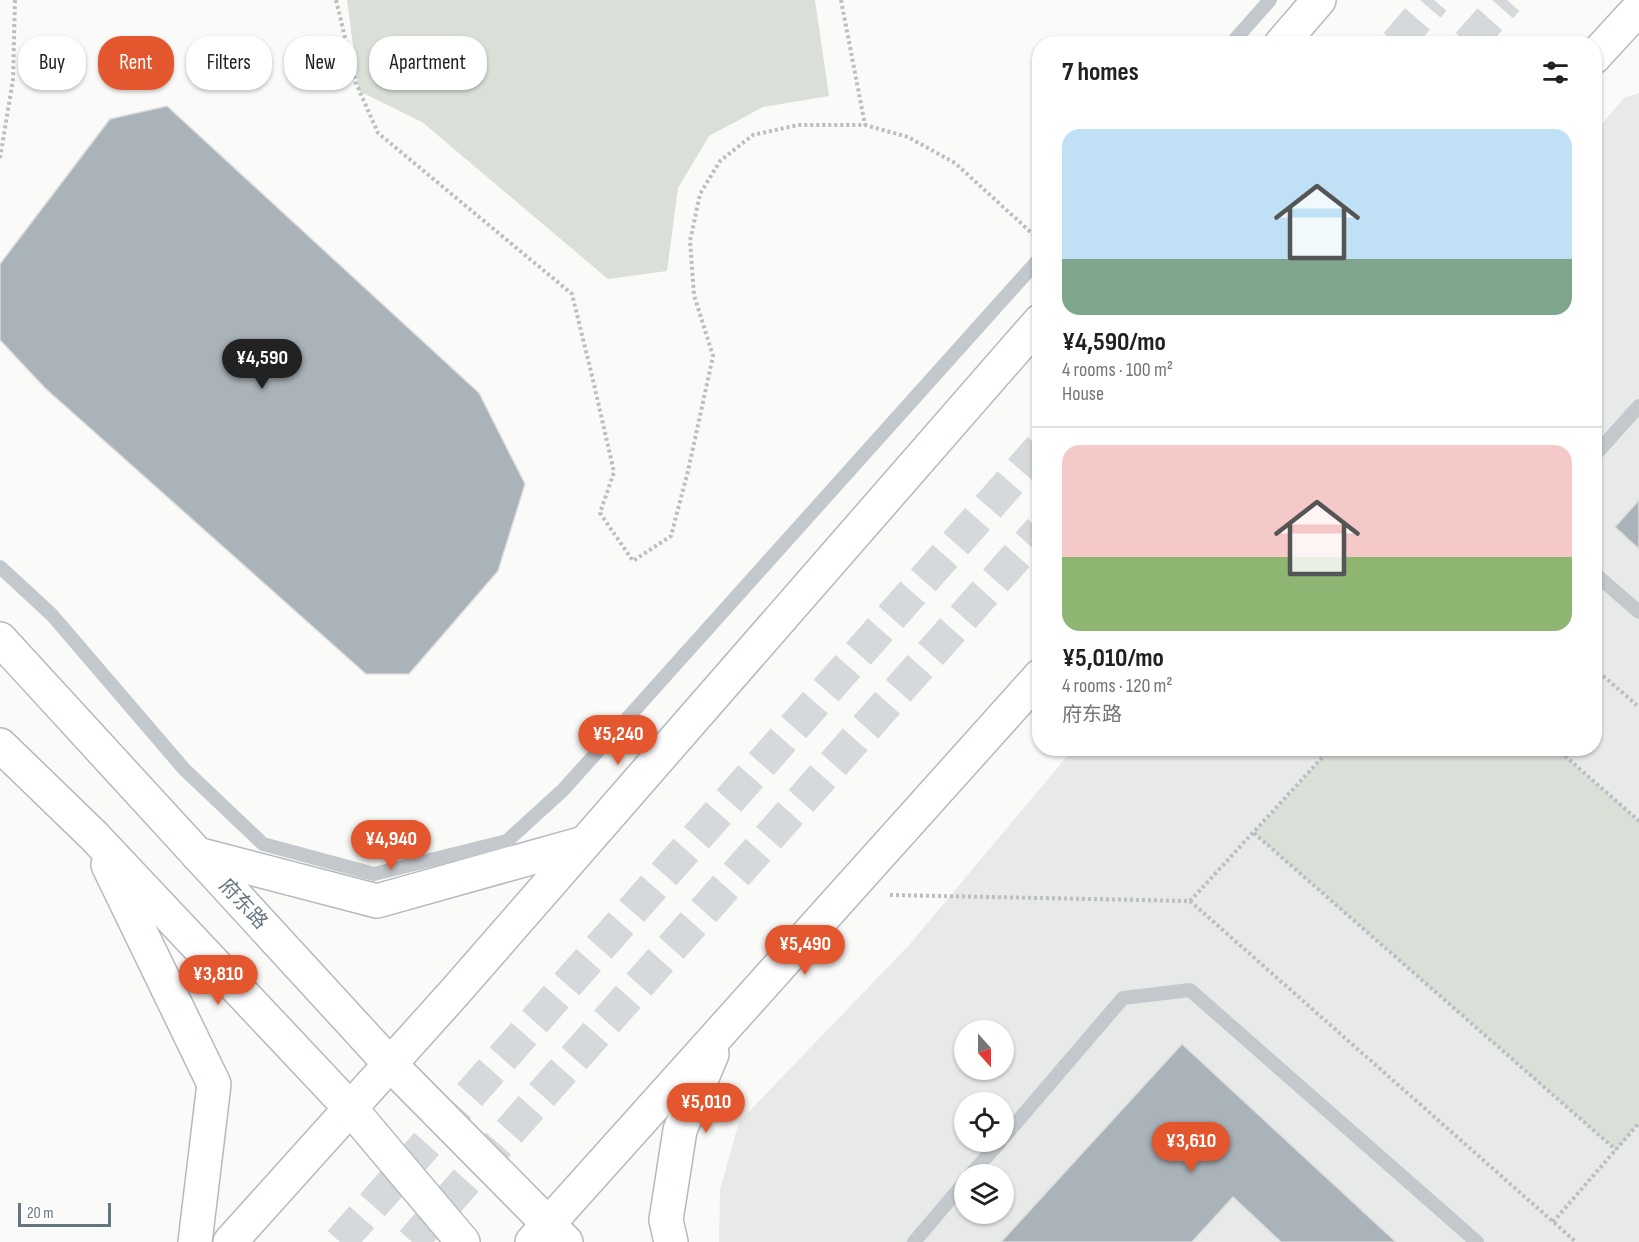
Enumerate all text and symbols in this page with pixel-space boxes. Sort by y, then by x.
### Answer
chip: Buy [18,36,86,90]
chip: Rent [98,36,174,90]
chip: Filters [186,36,272,90]
chip: New [284,36,357,90]
chip: Apartment [369,36,487,90]
icon: filters [1539,56,1572,89]
text: 7 homes [1062,57,1139,88]
icon: home [1263,168,1371,276]
text: ¥4,590/mo [1062,327,1166,358]
pin: ¥4,590 [213,339,311,390]
text: ¥4,590 [236,346,288,370]
text: 4 rooms · 100 m² [1062,358,1173,382]
text: House [1062,382,1104,406]
icon: home [1263,484,1371,592]
text: ¥5,010/mo [1062,643,1164,674]
text: 4 rooms · 120 m² [1062,674,1173,698]
text: 府东路 [1062,703,1122,727]
pin: ¥5,240 [569,715,667,766]
text: ¥5,240 [592,722,644,746]
pin: ¥4,940 [342,820,440,871]
text: ¥4,940 [365,827,417,851]
street label: 府东路 [214,874,272,934]
pin: ¥5,490 [756,925,854,976]
text: ¥5,490 [779,932,831,956]
pin: ¥3,810 [169,955,267,1006]
text: ¥3,810 [193,962,243,986]
north arrow [954,1020,1014,1080]
map controls [954,1020,1014,1224]
pin: ¥5,010 [657,1083,755,1134]
text: ¥5,010 [681,1090,731,1114]
button: locate [954,1092,1014,1152]
pin: ¥3,610 [1142,1122,1240,1173]
text: ¥3,610 [1166,1129,1216,1153]
button: layers [954,1164,1014,1224]
scale bar [18,1200,111,1228]
text: 20 m [27,1204,54,1223]

